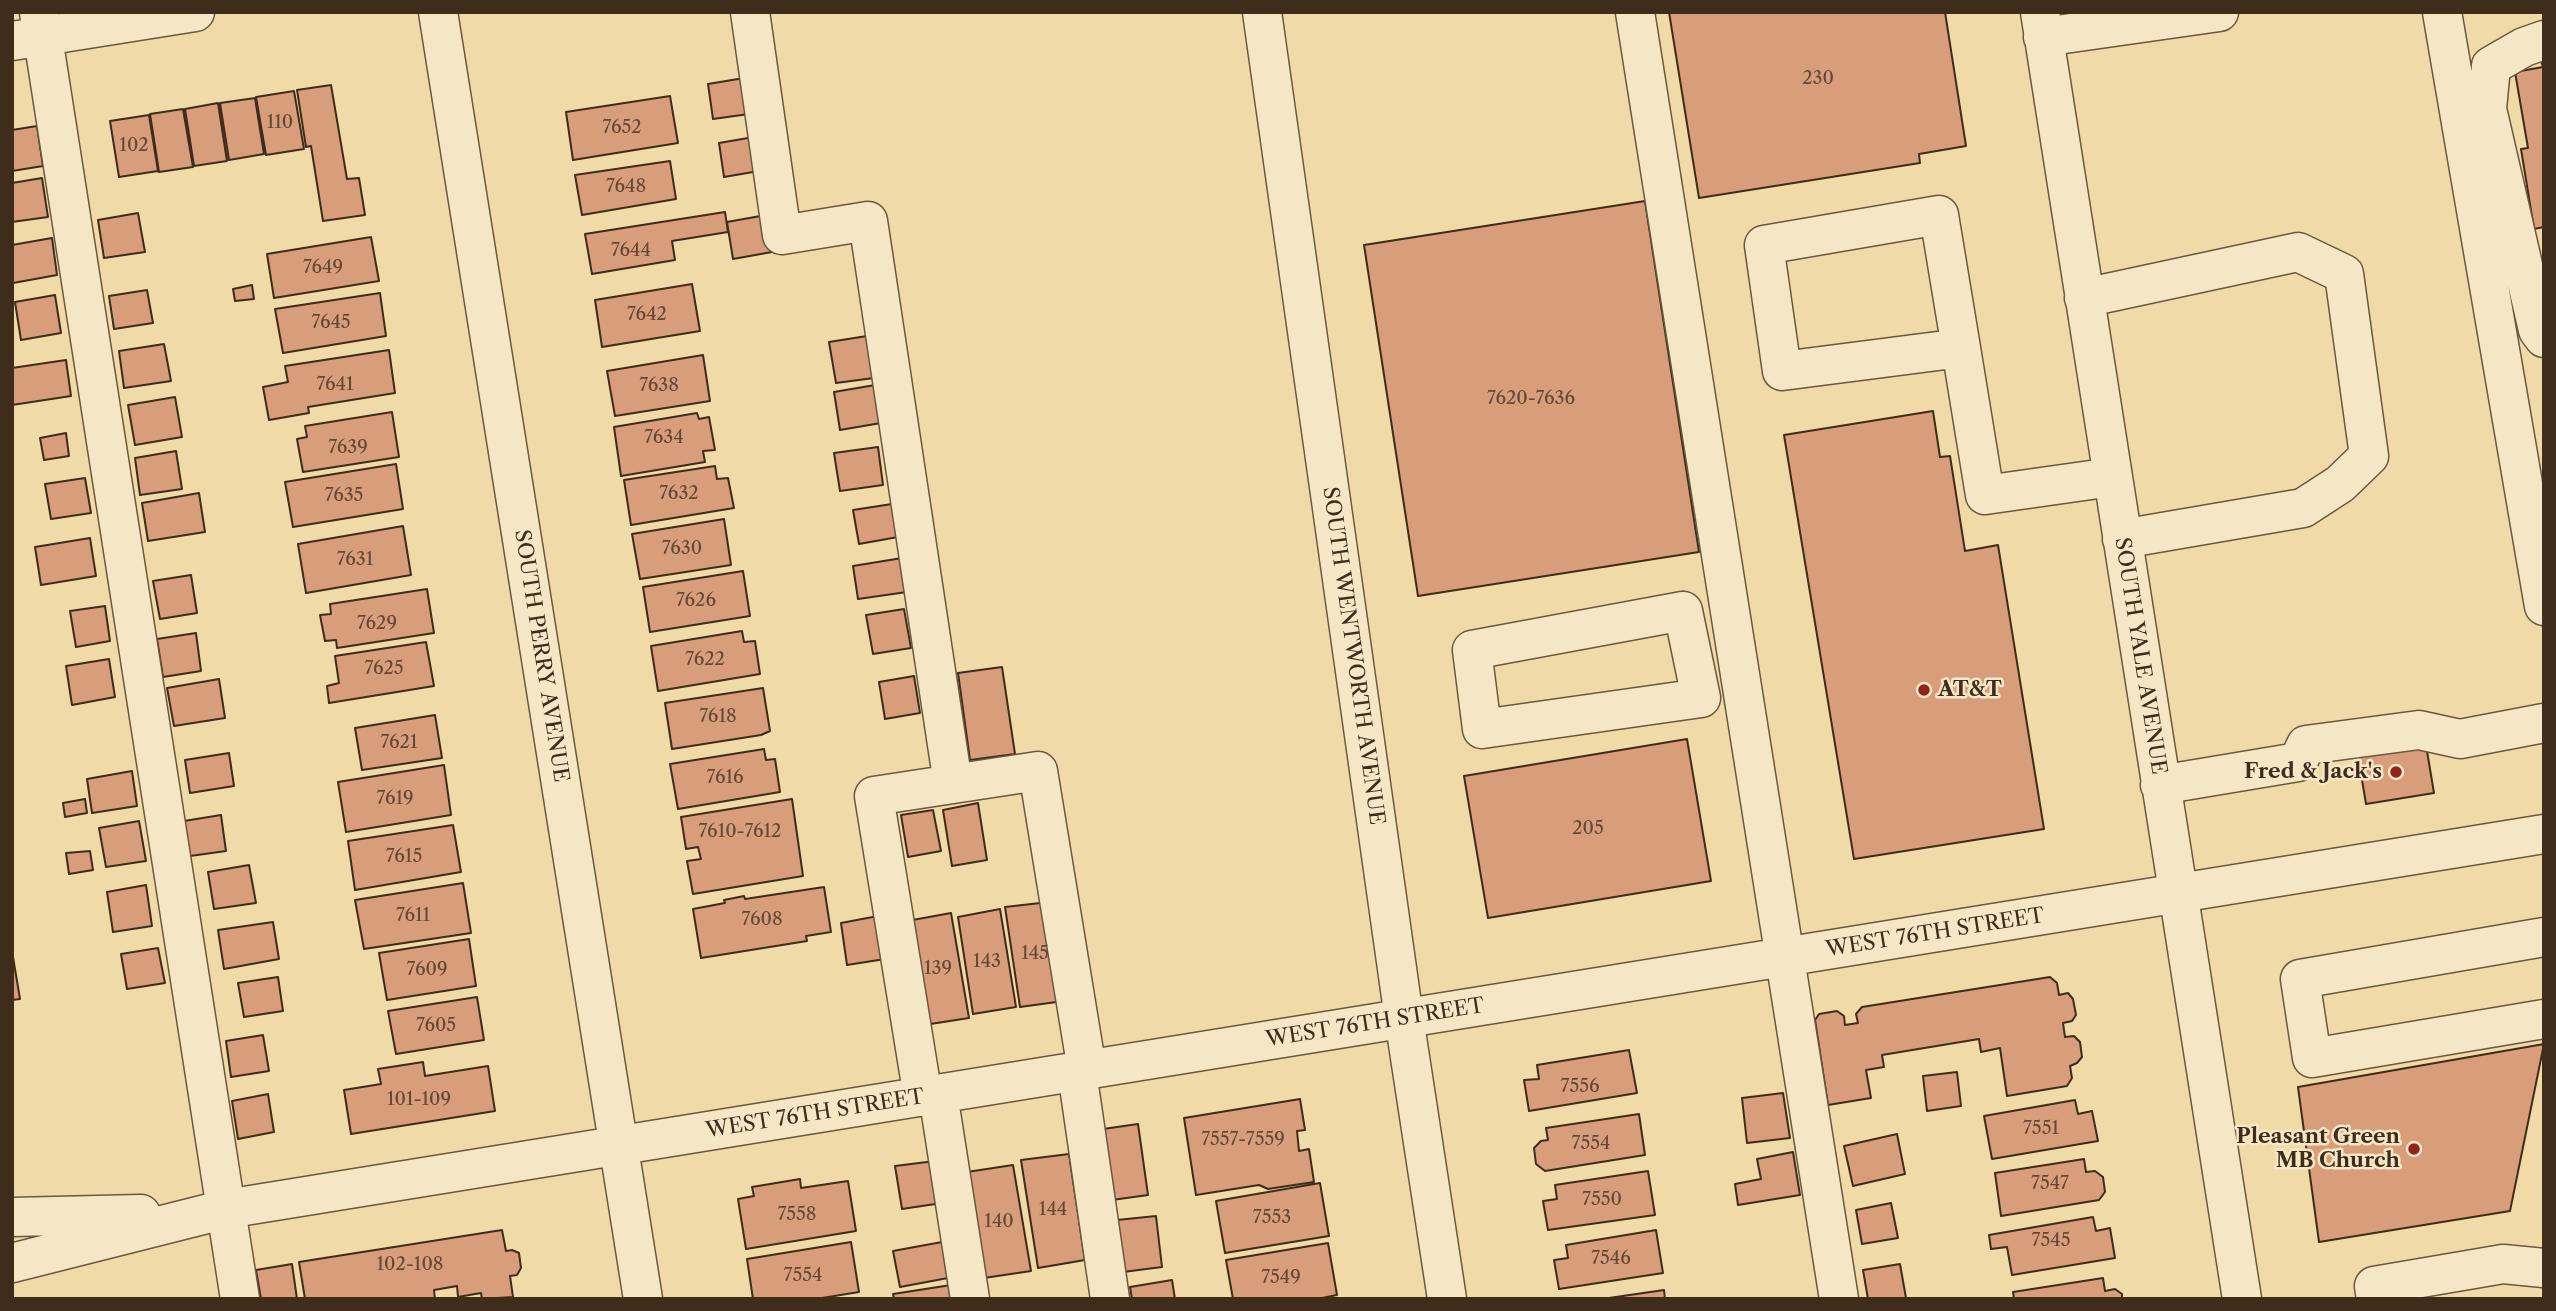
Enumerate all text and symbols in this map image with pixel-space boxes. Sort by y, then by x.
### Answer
house number: 230 [1802,68,1834,90]
house number: 110 [267,112,293,134]
house number: 7652 [602,117,642,139]
house number: 102 [119,135,149,157]
house number: 7648 [606,176,646,198]
house number: 7644 [611,240,651,262]
house number: 7649 [303,257,343,279]
house number: 7642 [627,304,667,326]
house number: 7645 [311,312,351,334]
house number: 7641 [316,374,354,396]
house number: 7638 [639,375,679,397]
house number: 7620-7636 [1487,388,1575,410]
house number: 7634 [644,427,684,449]
house number: 7639 [328,437,368,459]
house number: 7632 [659,483,699,505]
house number: 7635 [325,485,363,507]
street label: SOUTH WENTWORTH AVENUE [1317,485,1389,827]
street label: SOUTH PERRY AVENUE [509,528,573,784]
street label: SOUTH YALE AVENUE [2109,536,2171,776]
house number: 7630 [662,538,702,560]
house number: 7631 [337,549,373,571]
house number: 7626 [676,590,716,612]
house number: 7629 [357,613,397,635]
house number: 7622 [685,649,725,671]
house number: 7625 [364,658,404,680]
place label: AT&T [1938,677,2002,703]
marker: AT&T [1916,682,1932,698]
house number: 7618 [699,706,737,728]
house number: 7621 [381,732,417,754]
place label: Fred & Jack's [2244,759,2382,785]
marker: Fred & Jack's [2388,764,2404,780]
house number: 7616 [706,767,744,789]
house number: 7619 [376,788,414,810]
house number: 205 [1572,818,1604,840]
house number: 7610-7612 [699,821,781,843]
house number: 7615 [386,846,422,868]
street label: WEST 76TH STREET [1824,903,2046,963]
house number: 7611 [396,905,430,927]
house number: 7608 [741,909,783,931]
house number: 145 [1021,943,1049,965]
house number: 143 [973,951,1001,973]
house number: 139 [924,958,952,980]
house number: 7609 [407,959,447,981]
street label: WEST 76TH STREET [1264,993,1486,1053]
house number: 7605 [416,1015,456,1037]
house number: 7556 [1561,1076,1599,1098]
street label: WEST 76TH STREET [704,1084,926,1144]
house number: 101-109 [387,1089,451,1111]
house number: 7551 [2023,1118,2059,1140]
place label: Pleasant Green MB Church [2236,1124,2400,1174]
house number: 7557-7559 [1201,1129,1285,1151]
house number: 7554 [1572,1133,1610,1155]
marker: Pleasant Green MB Church [2406,1141,2422,1157]
house number: 7547 [2031,1173,2069,1195]
house number: 7550 [1582,1189,1622,1211]
house number: 144 [1039,1199,1067,1221]
house number: 7558 [777,1204,817,1226]
house number: 7553 [1253,1207,1291,1229]
house number: 140 [984,1211,1014,1233]
house number: 7545 [2032,1230,2070,1252]
house number: 7546 [1591,1248,1631,1270]
house number: 102-108 [377,1254,443,1276]
house number: 7554 [784,1265,822,1287]
house number: 7549 [1261,1267,1301,1289]

